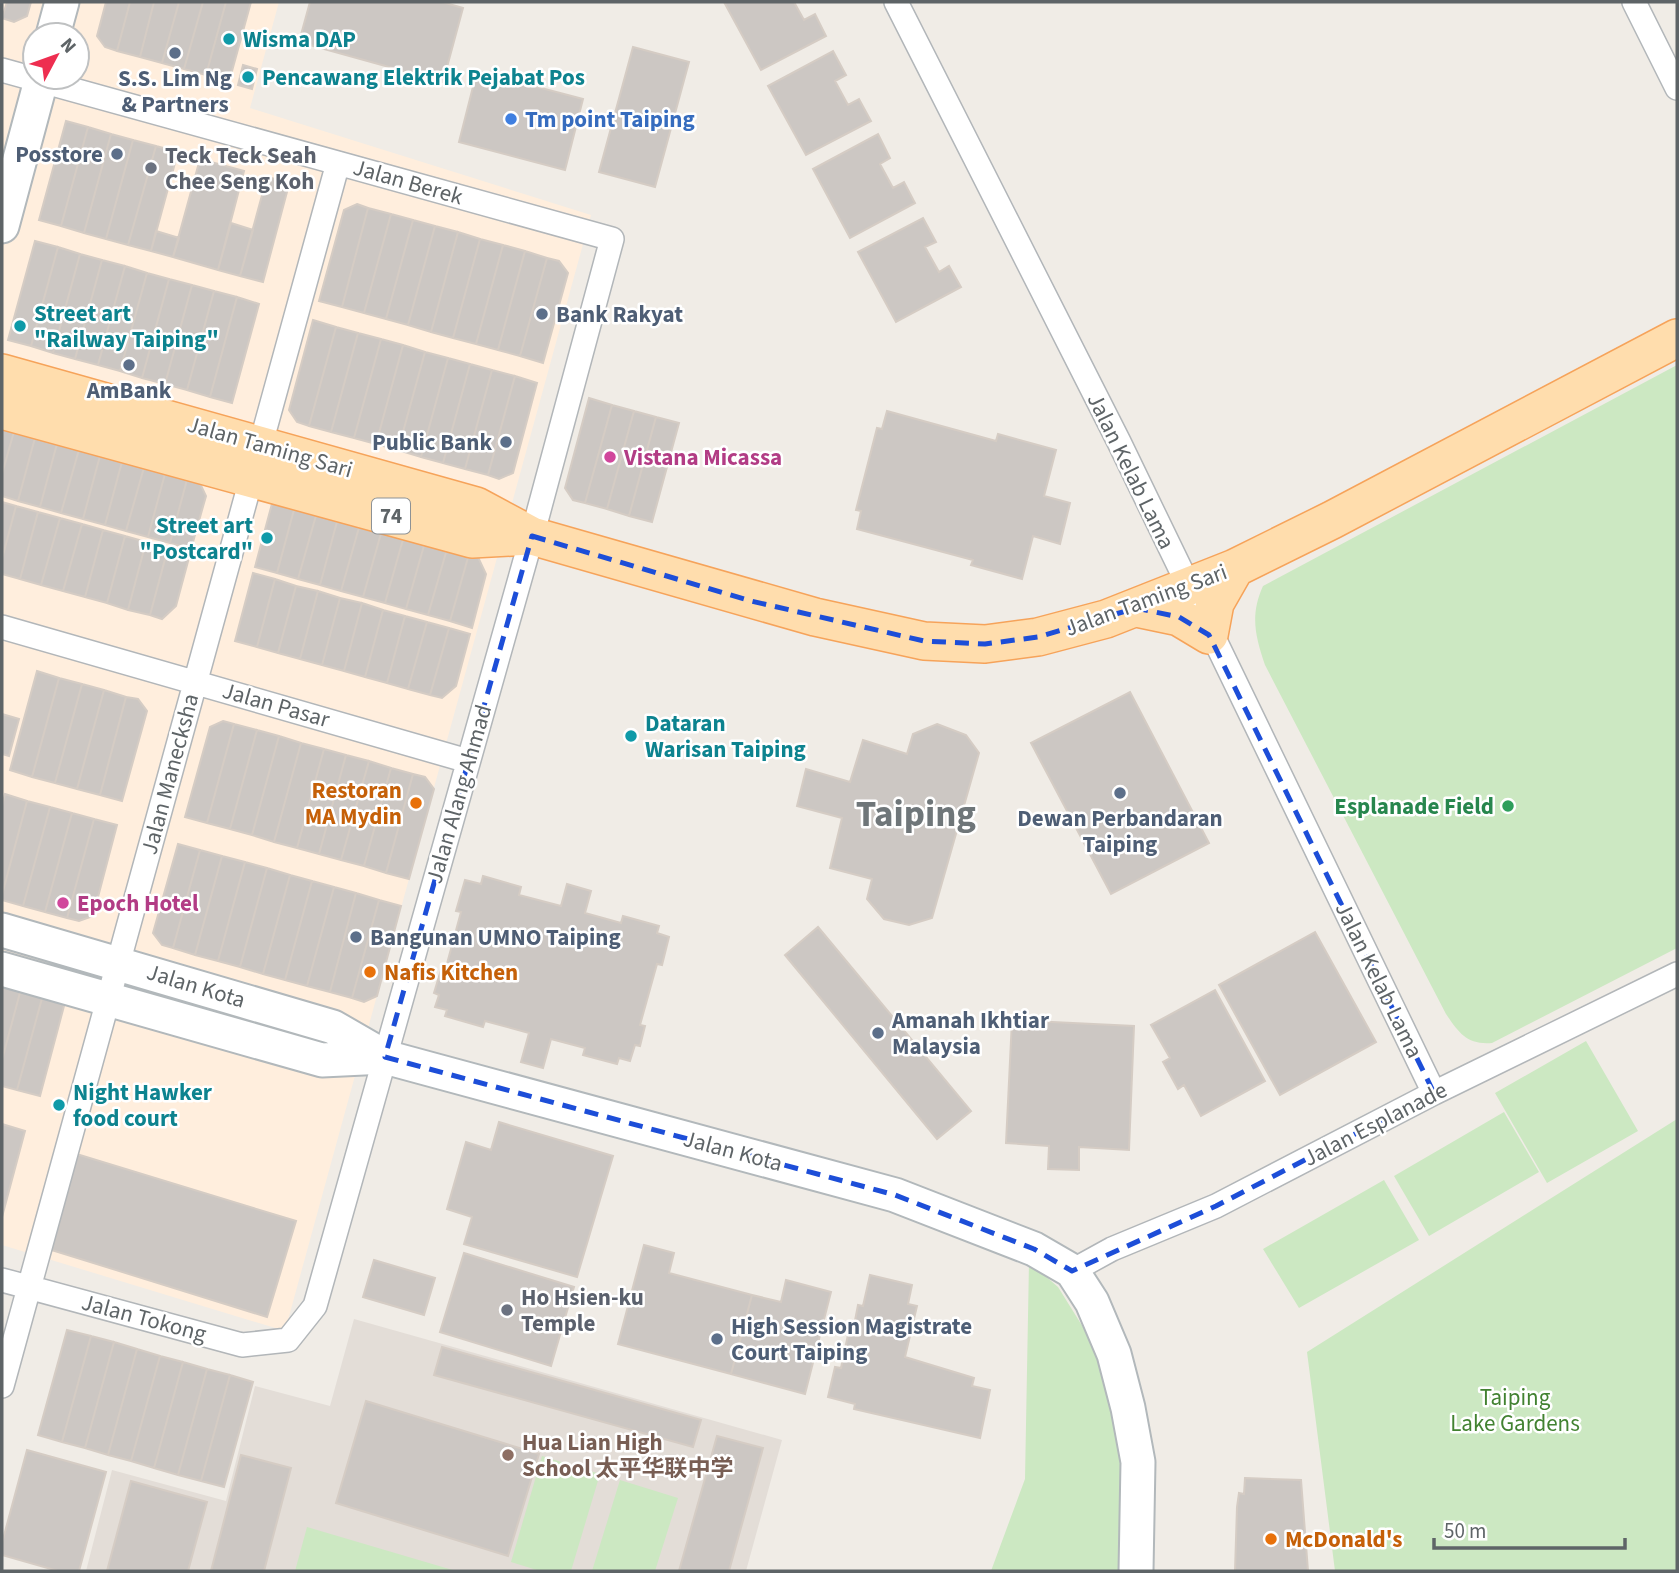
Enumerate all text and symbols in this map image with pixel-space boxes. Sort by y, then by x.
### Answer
north arrow [21,21,91,91]
place label: Wisma DAP [243,23,356,56]
marker: Wisma DAP [221,31,237,47]
text: N [53,32,82,59]
marker: S.S. Lim Ng & Partners [167,45,183,61]
place label: Pencawang Elektrik Pejabat Pos [262,61,585,94]
place label: S.S. Lim Ng & Partners [118,62,232,121]
marker: Pencawang Elektrik Pejabat Pos [240,69,256,85]
place label: Tm point Taiping [525,103,695,136]
marker: Tm point Taiping [503,111,519,127]
place label: Posstore [15,138,103,171]
place label: Teck Teck Seah Chee Seng Koh [165,139,317,198]
marker: Posstore [109,146,125,162]
street label: Jalan Berek [349,151,467,214]
marker: Teck Teck Seah Chee Seng Koh [143,160,159,176]
place label: Street art "Railway Taiping" [34,297,219,356]
place label: Bank Rakyat [556,298,683,331]
marker: Bank Rakyat [534,306,550,322]
marker: Street art "Railway Taiping" [12,318,28,334]
marker: AmBank [121,357,137,373]
place label: AmBank [86,374,172,407]
street label: Jalan Kelab Lama [1079,387,1183,555]
street label: Jalan Taming Sari [183,408,357,486]
place label: Public Bank [372,426,492,459]
marker: Public Bank [498,434,514,450]
place label: Vistana Micassa [623,441,782,474]
marker: Vistana Micassa [602,449,618,465]
road number: 74 [372,498,410,534]
place label: Street art "Postcard" [140,509,253,568]
marker: Street art "Postcard" [259,530,275,546]
street label: Jalan Taming Sari [1060,555,1232,645]
street label: Jalan Pasar [219,674,334,736]
street label: Jalan Manecksha [133,690,207,858]
street label: Jalan Alang Ahmad [418,701,500,887]
place label: Dataran Warisan Taiping [645,707,806,766]
marker: Dataran Warisan Taiping [623,728,639,744]
place label: Restoran MA Mydin [305,774,402,833]
marker: Dewan Perbandaran Taiping [1112,785,1128,801]
district label: Taiping [856,788,976,841]
place label: Esplanade Field [1334,790,1494,823]
marker: Restoran MA Mydin [408,795,424,811]
marker: Esplanade Field [1500,798,1516,814]
place label: Dewan Perbandaran Taiping [1017,802,1223,861]
place label: Epoch Hotel [77,887,199,920]
marker: Epoch Hotel [55,895,71,911]
street label: Jalan Kelab Lama [1327,896,1431,1064]
place label: Bangunan UMNO Taiping [370,921,621,954]
marker: Bangunan UMNO Taiping [348,929,364,945]
street label: Jalan Kota [143,955,249,1017]
place label: Nafis Kitchen [384,956,518,989]
marker: Nafis Kitchen [362,964,378,980]
place label: Amanah Ikhtiar Malaysia [891,1004,1050,1063]
marker: Amanah Ikhtiar Malaysia [870,1025,886,1041]
street label: Jalan Esplanade [1297,1074,1453,1174]
place label: Night Hawker food court [73,1076,213,1135]
marker: Night Hawker food court [51,1097,67,1113]
street label: Jalan Kota [680,1122,786,1180]
place label: Ho Hsien-ku Temple [521,1281,644,1340]
street label: Jalan Tokong [78,1285,211,1351]
marker: Ho Hsien-ku Temple [499,1302,515,1318]
place label: High Session Magistrate Court Taiping [731,1310,972,1369]
marker: High Session Magistrate Court Taiping [709,1331,725,1347]
park label: Taiping Lake Gardens [1450,1381,1580,1440]
place label: Hua Lian High School 太平华联中学 [522,1426,733,1485]
marker: Hua Lian High School 太平华联中学 [500,1447,516,1463]
scale bar [1434,1506,1625,1550]
text: 50 m [1444,1516,1486,1546]
place label: McDonald's [1285,1523,1402,1556]
marker: McDonald's [1263,1531,1279,1547]

